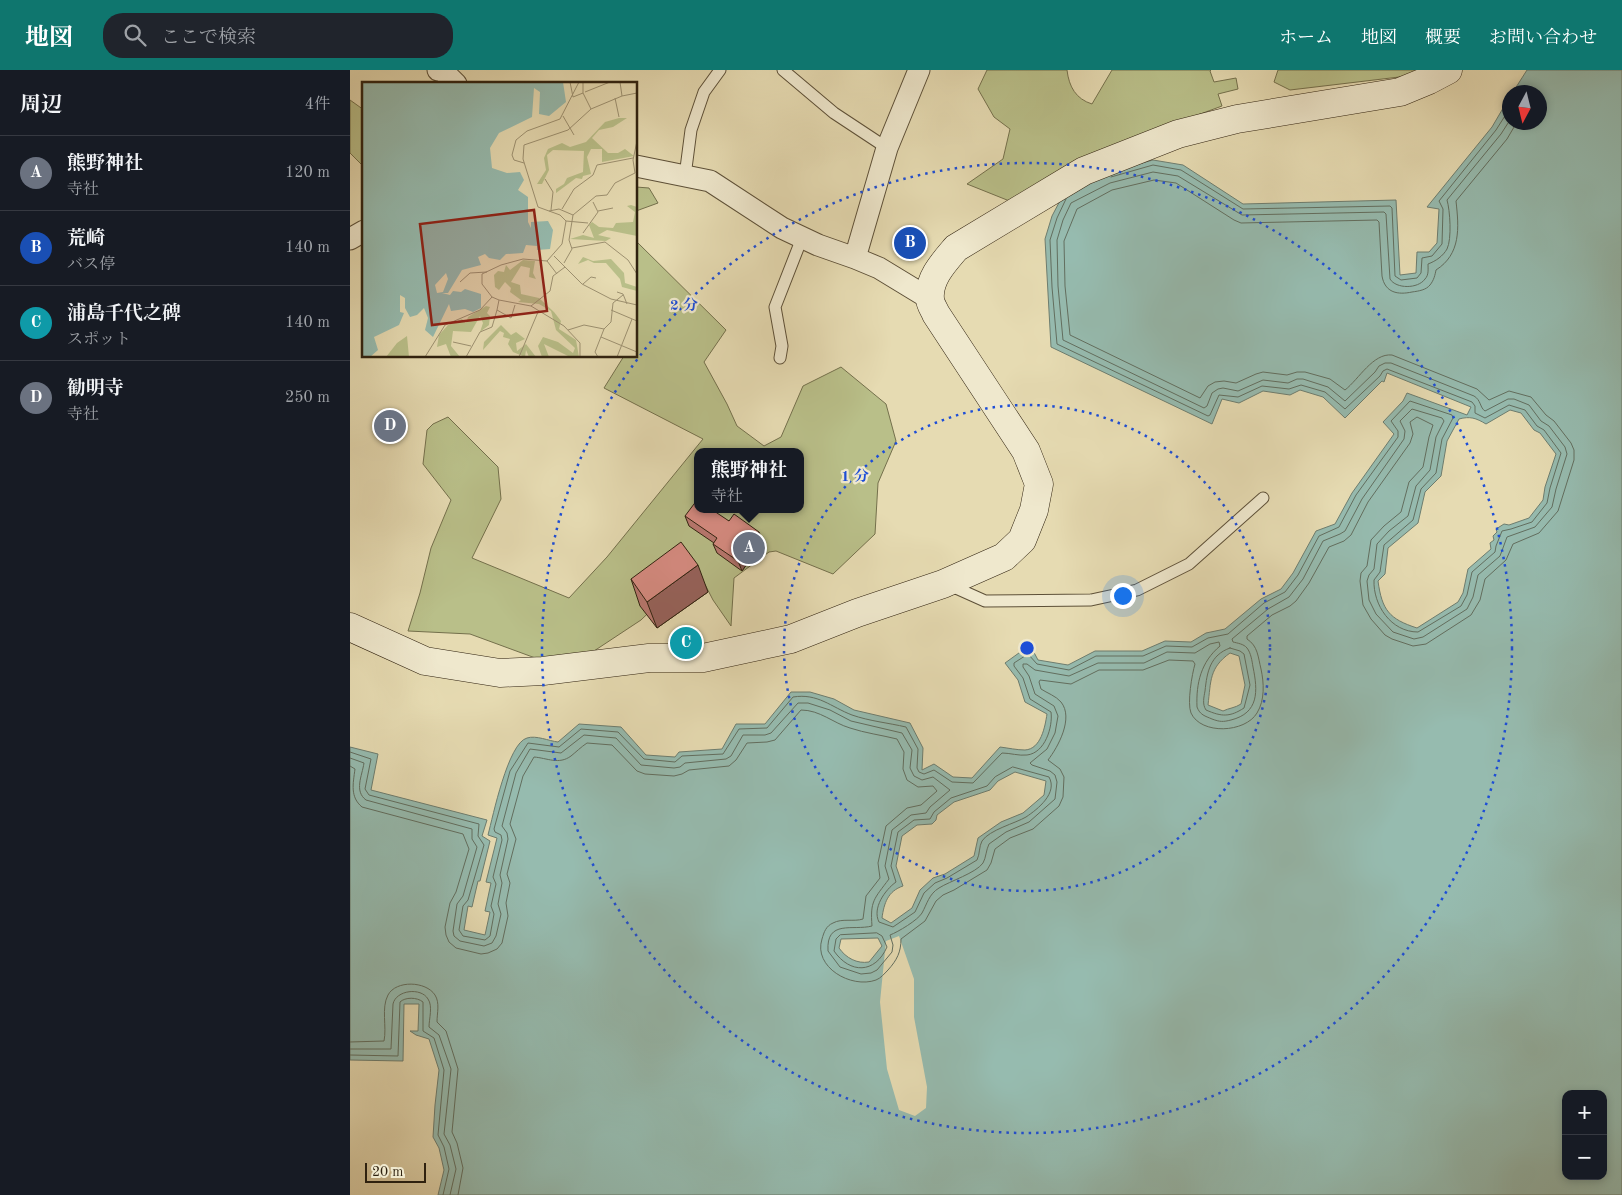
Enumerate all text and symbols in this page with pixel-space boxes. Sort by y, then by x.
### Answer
search box [103,13,453,58]
icon: search [121,21,149,49]
text: 地図 [25,27,73,51]
text: ここで検索 [161,29,256,48]
text: ホーム [1279,29,1333,47]
text: 地図 [1361,29,1397,47]
text: 概要 [1425,29,1461,47]
text: お問い合わせ [1489,29,1597,47]
inset map [362,82,638,358]
north arrow [1502,85,1547,130]
text: 周辺 [20,95,62,116]
text: 4件 [305,97,330,113]
text: 熊野神社 [67,155,143,174]
text: A [30,165,42,181]
text: 120 m [285,165,330,181]
text: 寺社 [67,182,99,198]
pin: B [894,224,926,262]
text: 荒崎 [67,230,105,249]
text: B [30,240,42,256]
text: 140 m [285,240,330,256]
text: バス停 [67,257,115,273]
text: 2 分 [670,297,698,314]
text: 浦島千代之碑 [67,305,181,324]
text: C [31,315,41,331]
text: 140 m [285,315,330,331]
text: スポット [67,332,131,348]
text: 勧明寺 [67,380,124,399]
text: D [30,390,42,406]
text: 250 m [285,390,330,406]
text: 寺社 [67,407,99,423]
pin: D [374,407,406,445]
popup [694,448,804,513]
text: 熊野神社 [711,462,787,481]
text: 1 分 [841,468,869,485]
text: 寺社 [711,489,743,505]
pin: A [733,529,765,567]
your location [1110,583,1136,609]
pin: C [670,624,702,662]
centre of rings [1018,639,1036,657]
map controls [1562,1090,1607,1180]
button: + [1562,1090,1607,1135]
button: − [1562,1135,1607,1180]
scale bar [365,1160,426,1183]
text: 20 m [372,1165,403,1179]

